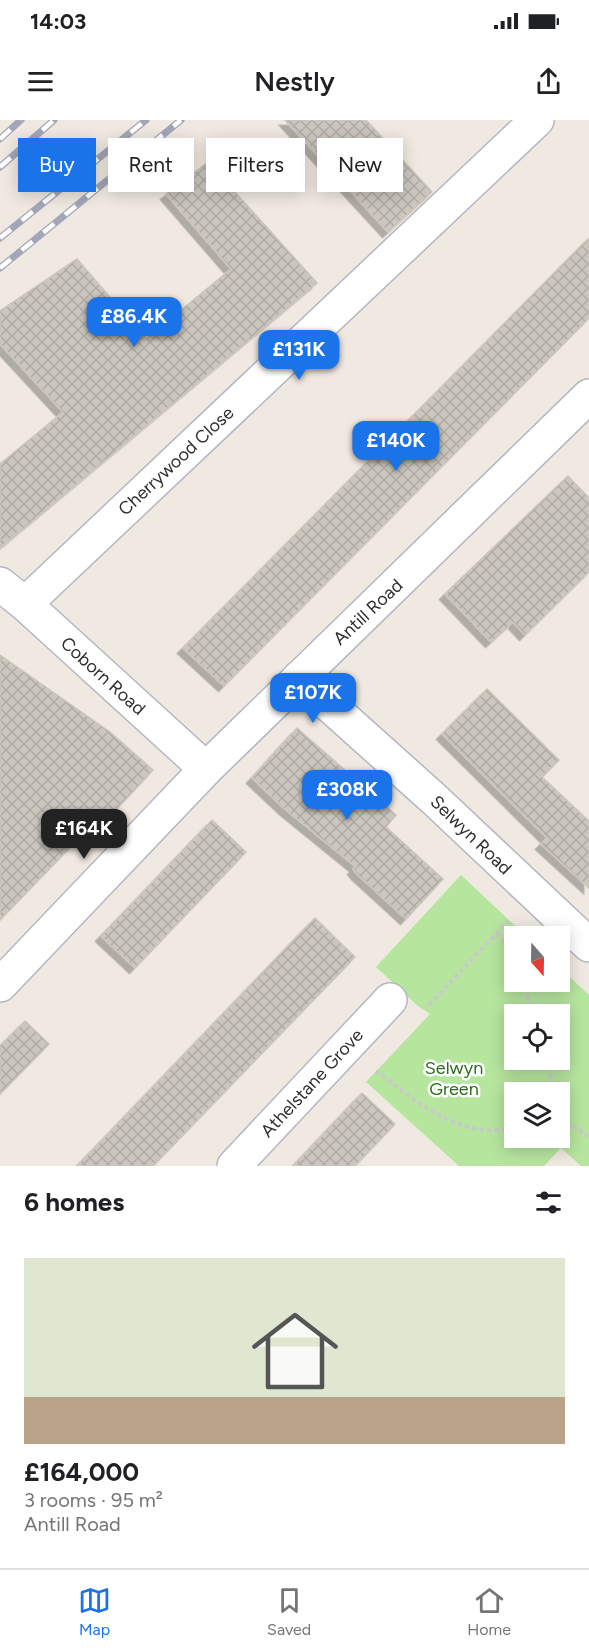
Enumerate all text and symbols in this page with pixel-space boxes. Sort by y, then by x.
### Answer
text: 14:03 [30,8,86,35]
icon: menu [24,65,57,98]
text: Nestly [254,65,335,98]
icon: share [532,65,565,98]
chip: Buy [18,138,96,192]
chip: Rent [108,138,194,192]
chip: Filters [206,138,305,192]
chip: New [317,138,403,192]
pin: £86.4K [85,297,183,348]
text: £86.4K [101,304,167,328]
pin: £131K [257,330,341,381]
text: £131K [272,337,326,361]
street label: Cherrywood Close [114,402,238,520]
pin: £140K [354,421,438,472]
text: £140K [366,428,426,452]
street label: Antill Road [329,574,407,650]
street label: Coborn Road [56,632,150,720]
pin: £107K [271,673,355,724]
text: £107K [284,680,342,704]
pin: £308K [305,770,389,821]
text: £308K [316,777,378,801]
street label: Selwyn Road [426,791,516,879]
pin: £164K [42,809,126,860]
text: £164K [55,816,113,840]
north arrow [504,926,570,992]
map controls [504,926,570,1148]
button: locate [504,1004,570,1070]
street label: Athelstane Grove [256,1024,368,1142]
park label: Selwyn Green [425,1057,483,1100]
button: layers [504,1082,570,1148]
text: 6 homes [24,1186,124,1218]
icon: filters [532,1186,565,1219]
icon: home [241,1297,349,1405]
text: £164,000 [24,1456,139,1488]
text: 3 rooms · 95 m² [24,1488,163,1512]
text: Antill Road [24,1512,121,1536]
tab: Map [78,1584,111,1639]
tab: Saved [267,1584,311,1639]
tab: Home [467,1584,511,1639]

